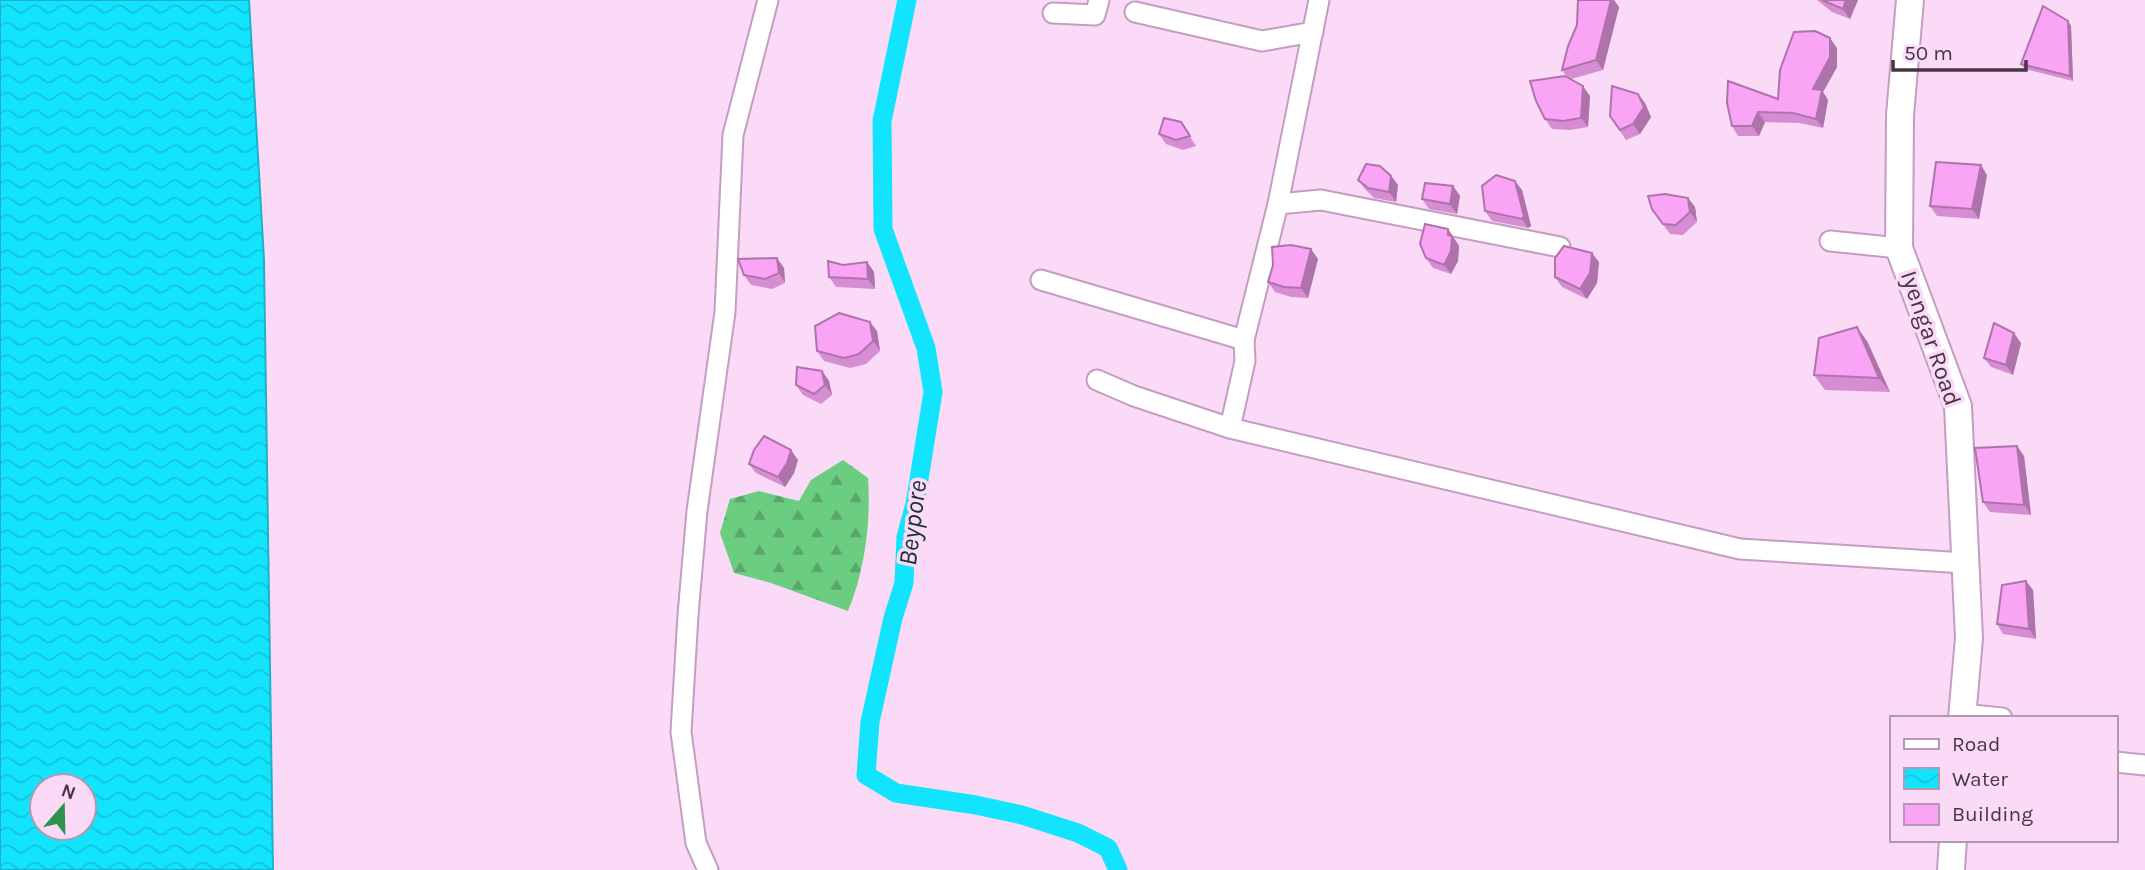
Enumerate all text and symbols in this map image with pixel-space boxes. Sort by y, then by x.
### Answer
scale bar [1893,28,2026,72]
text: 50 m [1904,41,1953,65]
street label: Iyengar Road [1895,267,1967,409]
water label: Beypore [892,479,933,567]
legend [1890,716,2117,842]
text: Road [1952,732,2000,756]
text: Water [1952,767,2008,791]
north arrow [28,772,98,842]
text: N [58,779,79,805]
text: Building [1952,802,2033,826]

